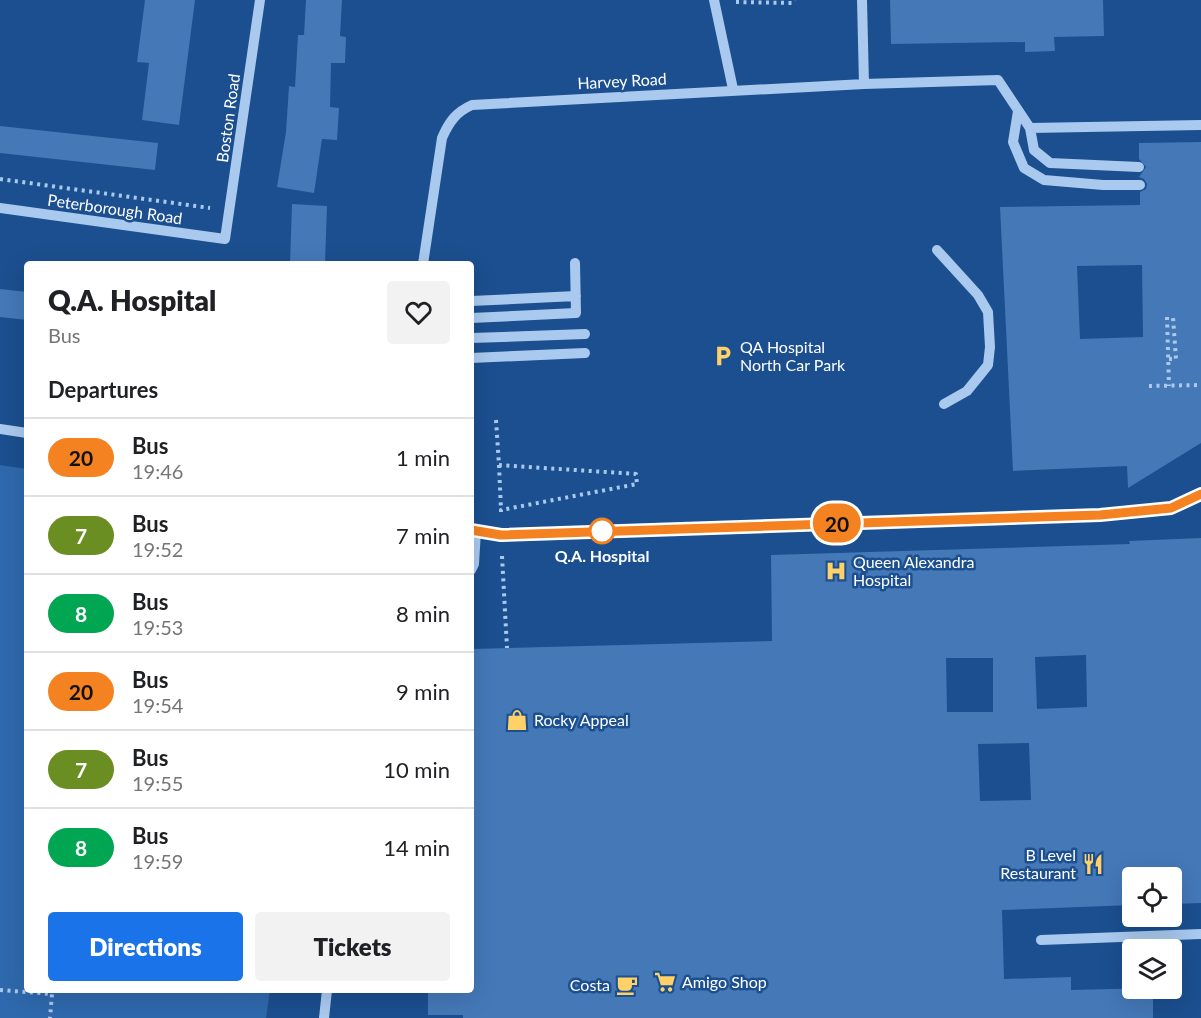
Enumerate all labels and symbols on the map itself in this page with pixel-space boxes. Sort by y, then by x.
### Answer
street label: Harvey Road [577,69,667,92]
street label: Boston Road [212,72,243,164]
street label: Peterborough Road [46,190,184,227]
place label: QA Hospital North Car Park [740,337,846,374]
parking icon: QA Hospital North Car Park [711,344,735,368]
line badge: 20 [810,504,864,542]
marker: Q.A. Hospital [589,518,615,544]
place label: Q.A. Hospital [555,546,649,565]
place label: Queen Alexandra Hospital [853,552,974,589]
hospital icon: Queen Alexandra Hospital [824,559,848,583]
shop icon: Rocky Appeal [505,708,529,732]
place label: Rocky Appeal [534,710,629,729]
place label: B Level Restaurant [1000,845,1076,882]
restaurant icon: B Level Restaurant [1081,852,1105,876]
supermarket icon: Amigo Shop [653,970,677,994]
place label: Amigo Shop [682,972,767,991]
cafe icon: Costa [615,973,639,997]
place label: Costa [570,975,610,994]

